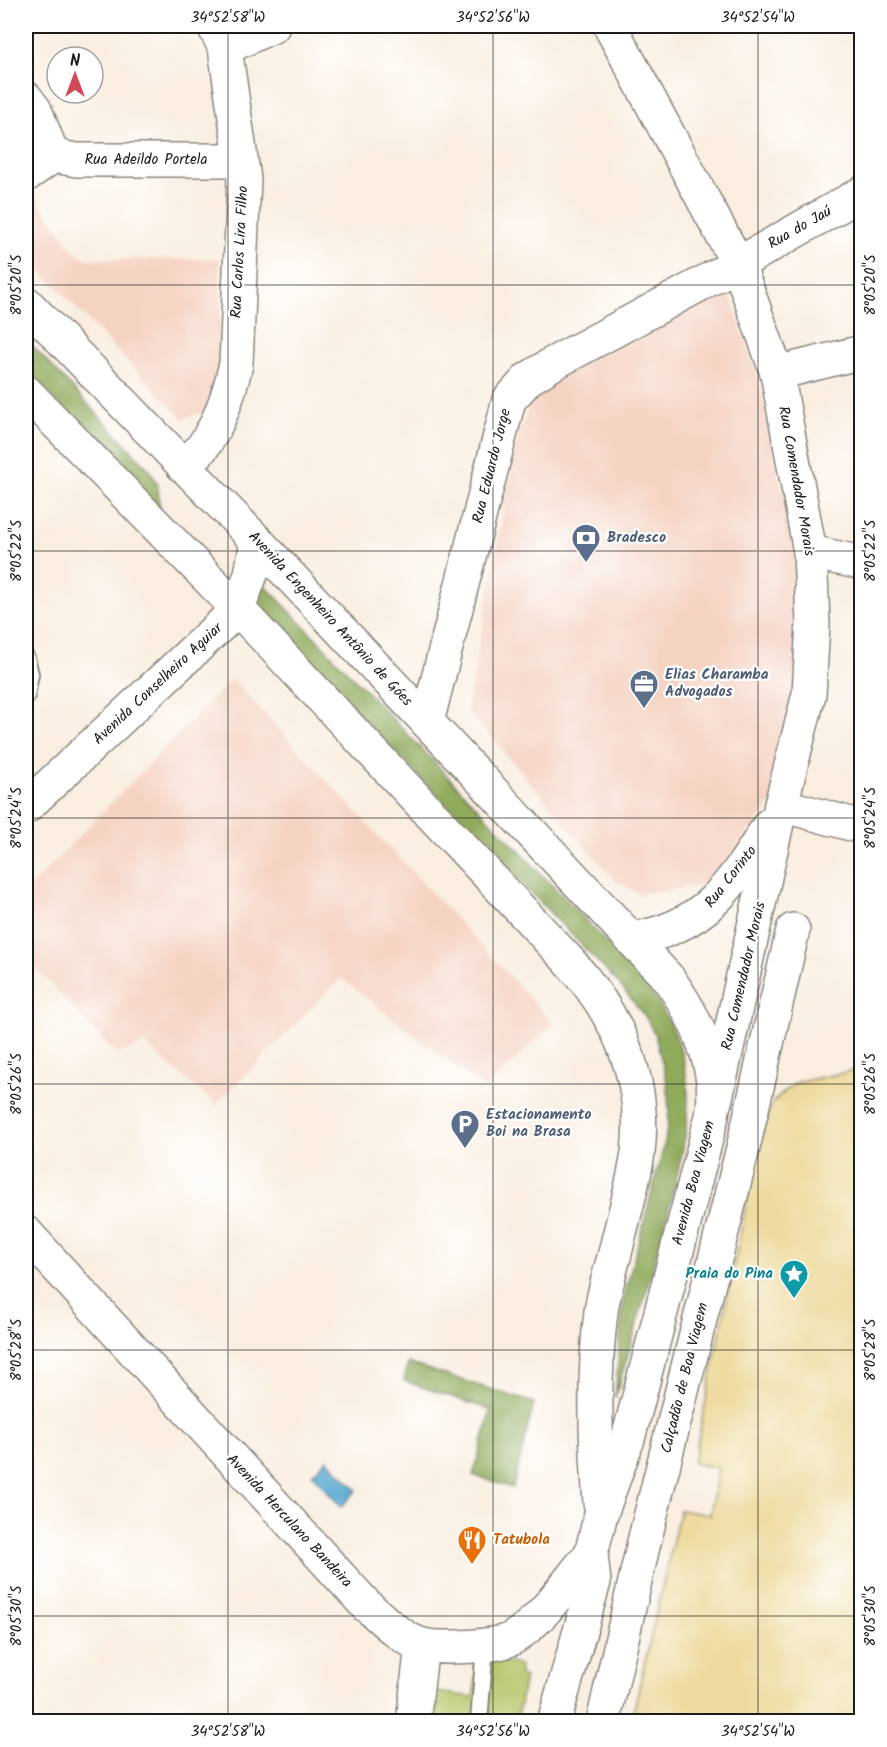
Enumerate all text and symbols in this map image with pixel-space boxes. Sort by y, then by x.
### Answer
text: 34°52'58"W [191,6,266,30]
text: 34°52'56"W [456,6,530,30]
text: 34°52'54"W [721,6,795,30]
north arrow [45,45,105,105]
text: N [70,49,80,74]
street label: Rua Adeildo Portela [84,148,208,172]
street label: Rua Carlos Lira Filho [225,185,255,319]
street label: Rua do Jaú [763,200,837,256]
text: 8°05'20"S [5,254,29,316]
text: 8°05'20"S [859,254,883,316]
street label: Rua Comendador Morais [771,404,821,558]
street label: Rua Eduardo Jorge [466,406,518,526]
text: 8°05'22"S [5,520,29,582]
text: 8°05'22"S [859,520,883,582]
bank icon: Bradesco [570,522,602,564]
street label: Avenida Engenheiro Antônio de Góes [242,526,418,713]
place label: Bradesco [607,526,666,550]
street label: Avenida Conselheiro Aguiar [88,617,229,751]
place label: Elias Charamba Advogados [665,663,769,704]
office icon: Elias Charamba Advogados [628,668,660,710]
text: 8°05'24"S [5,787,29,849]
text: 8°05'24"S [859,787,883,849]
street label: Rua Corinto [699,840,763,914]
street label: Rua Comendador Morais [715,899,773,1053]
text: 8°05'26"S [5,1053,29,1115]
text: 8°05'26"S [859,1053,883,1115]
place label: Estacionamento Boi na Brasa [486,1103,591,1144]
parking icon: Estacionamento Boi na Brasa [449,1108,481,1150]
street label: Avenida Boa Viagem [666,1118,722,1248]
place icon: Praia do Pina [778,1258,810,1300]
place label: Praia do Pina [686,1262,773,1286]
street label: Calçadão de Boa Viagem [655,1300,715,1456]
text: 8°05'28"S [5,1319,29,1381]
text: 8°05'28"S [859,1319,883,1381]
street label: Avenida Herculano Bandeira [220,1449,358,1593]
restaurant icon: Tatubola [456,1524,488,1566]
place label: Tatubola [493,1528,550,1552]
text: 8°05'30"S [5,1586,29,1646]
text: 8°05'30"S [859,1586,883,1646]
text: 34°52'58"W [191,1720,266,1744]
text: 34°52'56"W [456,1720,530,1744]
text: 34°52'54"W [721,1720,795,1744]

